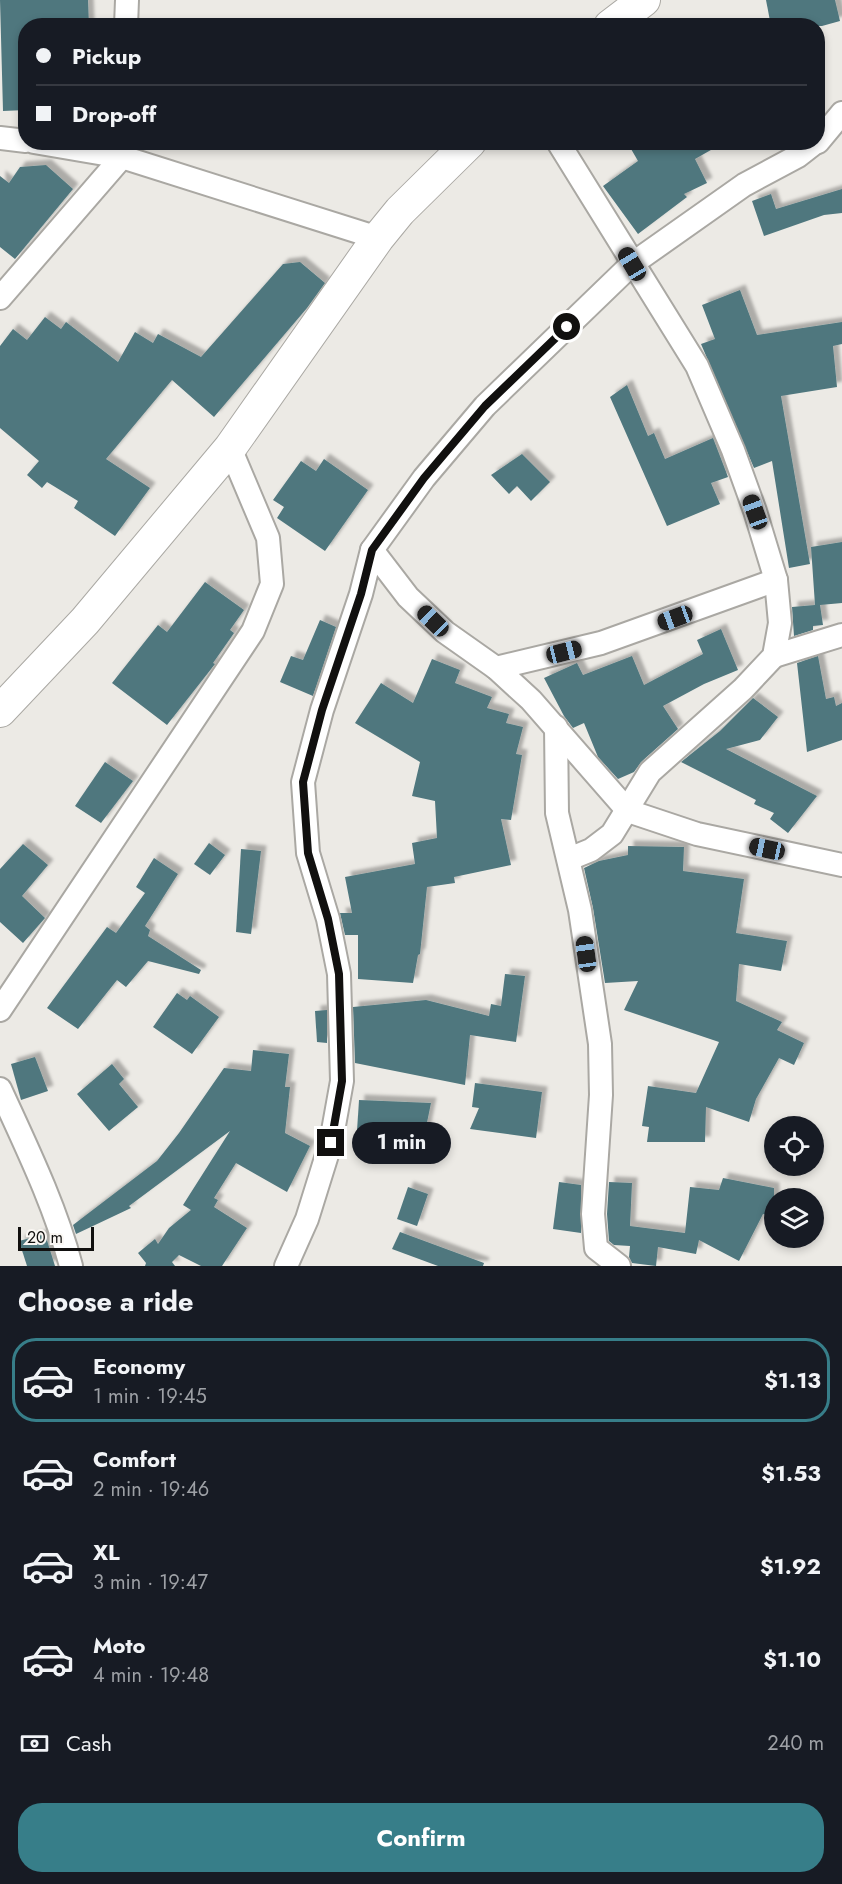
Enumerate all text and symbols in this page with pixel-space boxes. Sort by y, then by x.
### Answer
text: Pickup [72,40,141,72]
text: Drop-off [72,98,156,130]
car [615,244,649,284]
route start [553,313,580,340]
car [740,492,770,532]
car [414,602,452,640]
car [655,603,695,633]
car [544,639,584,665]
car [748,836,786,862]
car [575,935,597,973]
map controls [764,1116,824,1248]
button: locate [764,1116,824,1176]
callout: 1 min [352,1122,451,1164]
text: 1 min [377,1128,426,1157]
route end [317,1129,344,1156]
button: layers [764,1188,824,1248]
scale bar [18,1224,94,1252]
text: 20 m [27,1226,63,1249]
text: Choose a ride [18,1282,193,1321]
text: Economy [93,1350,185,1382]
icon: car [21,1353,75,1407]
text: $1.13 [764,1364,821,1396]
text: 1 min · 19:45 [93,1382,207,1411]
text: Comfort [93,1443,176,1475]
icon: car [21,1446,75,1500]
text: $1.53 [761,1457,821,1489]
text: 2 min · 19:46 [93,1475,209,1504]
text: XL [93,1536,120,1568]
icon: car [21,1539,75,1593]
text: $1.92 [760,1550,821,1582]
text: 3 min · 19:47 [93,1568,208,1597]
text: Moto [93,1629,146,1661]
icon: car [21,1632,75,1686]
text: $1.10 [763,1643,821,1675]
text: 4 min · 19:48 [93,1661,209,1690]
icon: cash [18,1727,51,1760]
text: Cash [66,1727,112,1759]
text: 240 m [767,1729,824,1758]
button: Confirm [18,1803,824,1872]

